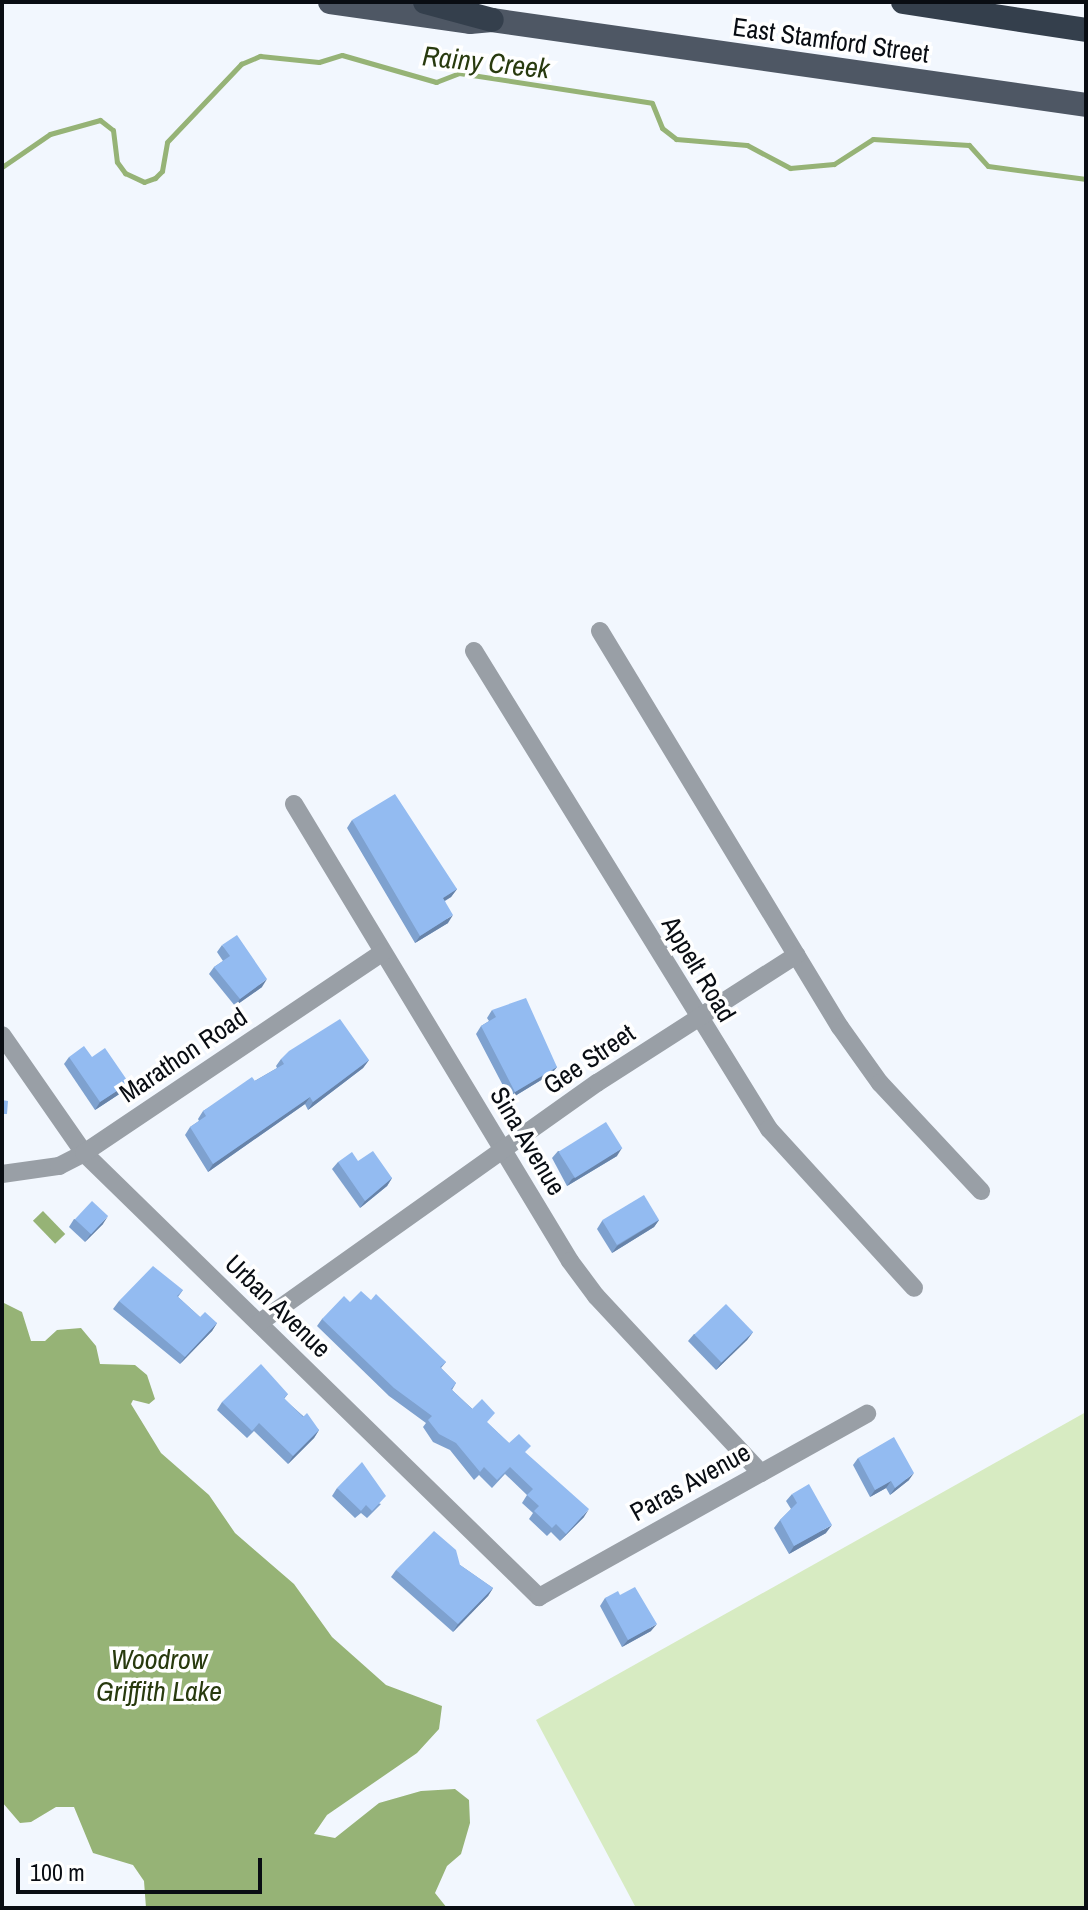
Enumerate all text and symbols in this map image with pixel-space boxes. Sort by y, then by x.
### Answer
street label: East Stamford Street [731,11,931,69]
water label: Rainy Creek [421,39,551,85]
street label: Appelt Road [655,911,743,1027]
street label: Marathon Road [113,1001,253,1109]
street label: Gee Street [538,1017,640,1101]
street label: Sina Avenue [483,1081,573,1201]
street label: Urban Avenue [218,1248,338,1364]
street label: Paras Avenue [624,1436,756,1528]
water label: Woodrow Griffith Lake [96,1642,222,1708]
scale bar [20,1842,266,1892]
text: 100 m [30,1856,85,1888]

